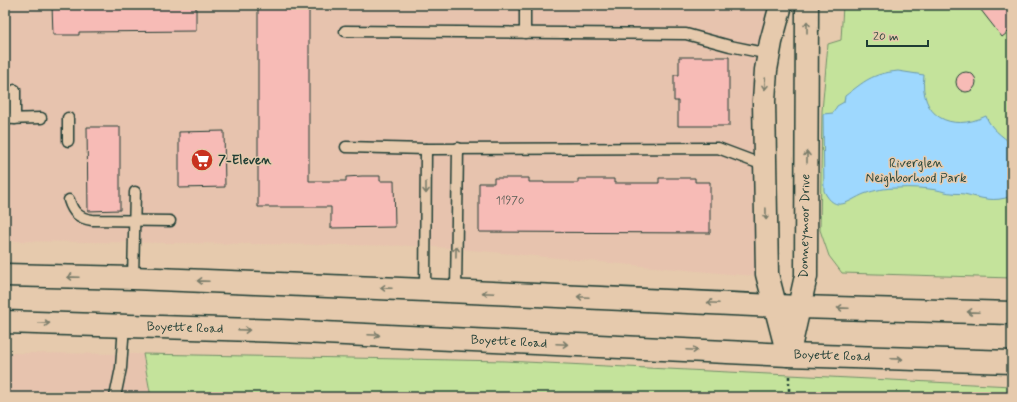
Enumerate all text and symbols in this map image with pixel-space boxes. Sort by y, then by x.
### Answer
one-way arrow [803,21,811,34]
scale bar [867,22,928,48]
text: 20 m [873,29,899,45]
one-way arrow [762,77,769,90]
supermarket icon: 7-Eleven [189,147,215,173]
one-way arrow [803,151,811,164]
place label: 7-Eleven [218,152,272,169]
park label: Riverglen Neighborhood Park [866,155,967,187]
street label: Donneymoor Drive [796,174,814,278]
one-way arrow [422,181,429,194]
house number: 11970 [496,194,524,208]
one-way arrow [762,207,770,220]
one-way arrow [453,246,460,259]
one-way arrow [67,273,80,280]
one-way arrow [197,277,210,285]
one-way arrow [380,285,393,292]
one-way arrow [482,289,495,297]
one-way arrow [577,294,590,301]
one-way arrow [707,299,720,307]
one-way arrow [837,305,850,312]
one-way arrow [967,308,980,316]
street label: Boyette Road [146,318,224,338]
one-way arrow [37,319,50,327]
one-way arrow [237,326,250,334]
one-way arrow [367,332,380,339]
street label: Boyette Road [470,332,548,352]
one-way arrow [556,341,569,348]
street label: Boyette Road [793,346,871,366]
one-way arrow [685,347,698,354]
one-way arrow [890,355,903,362]

